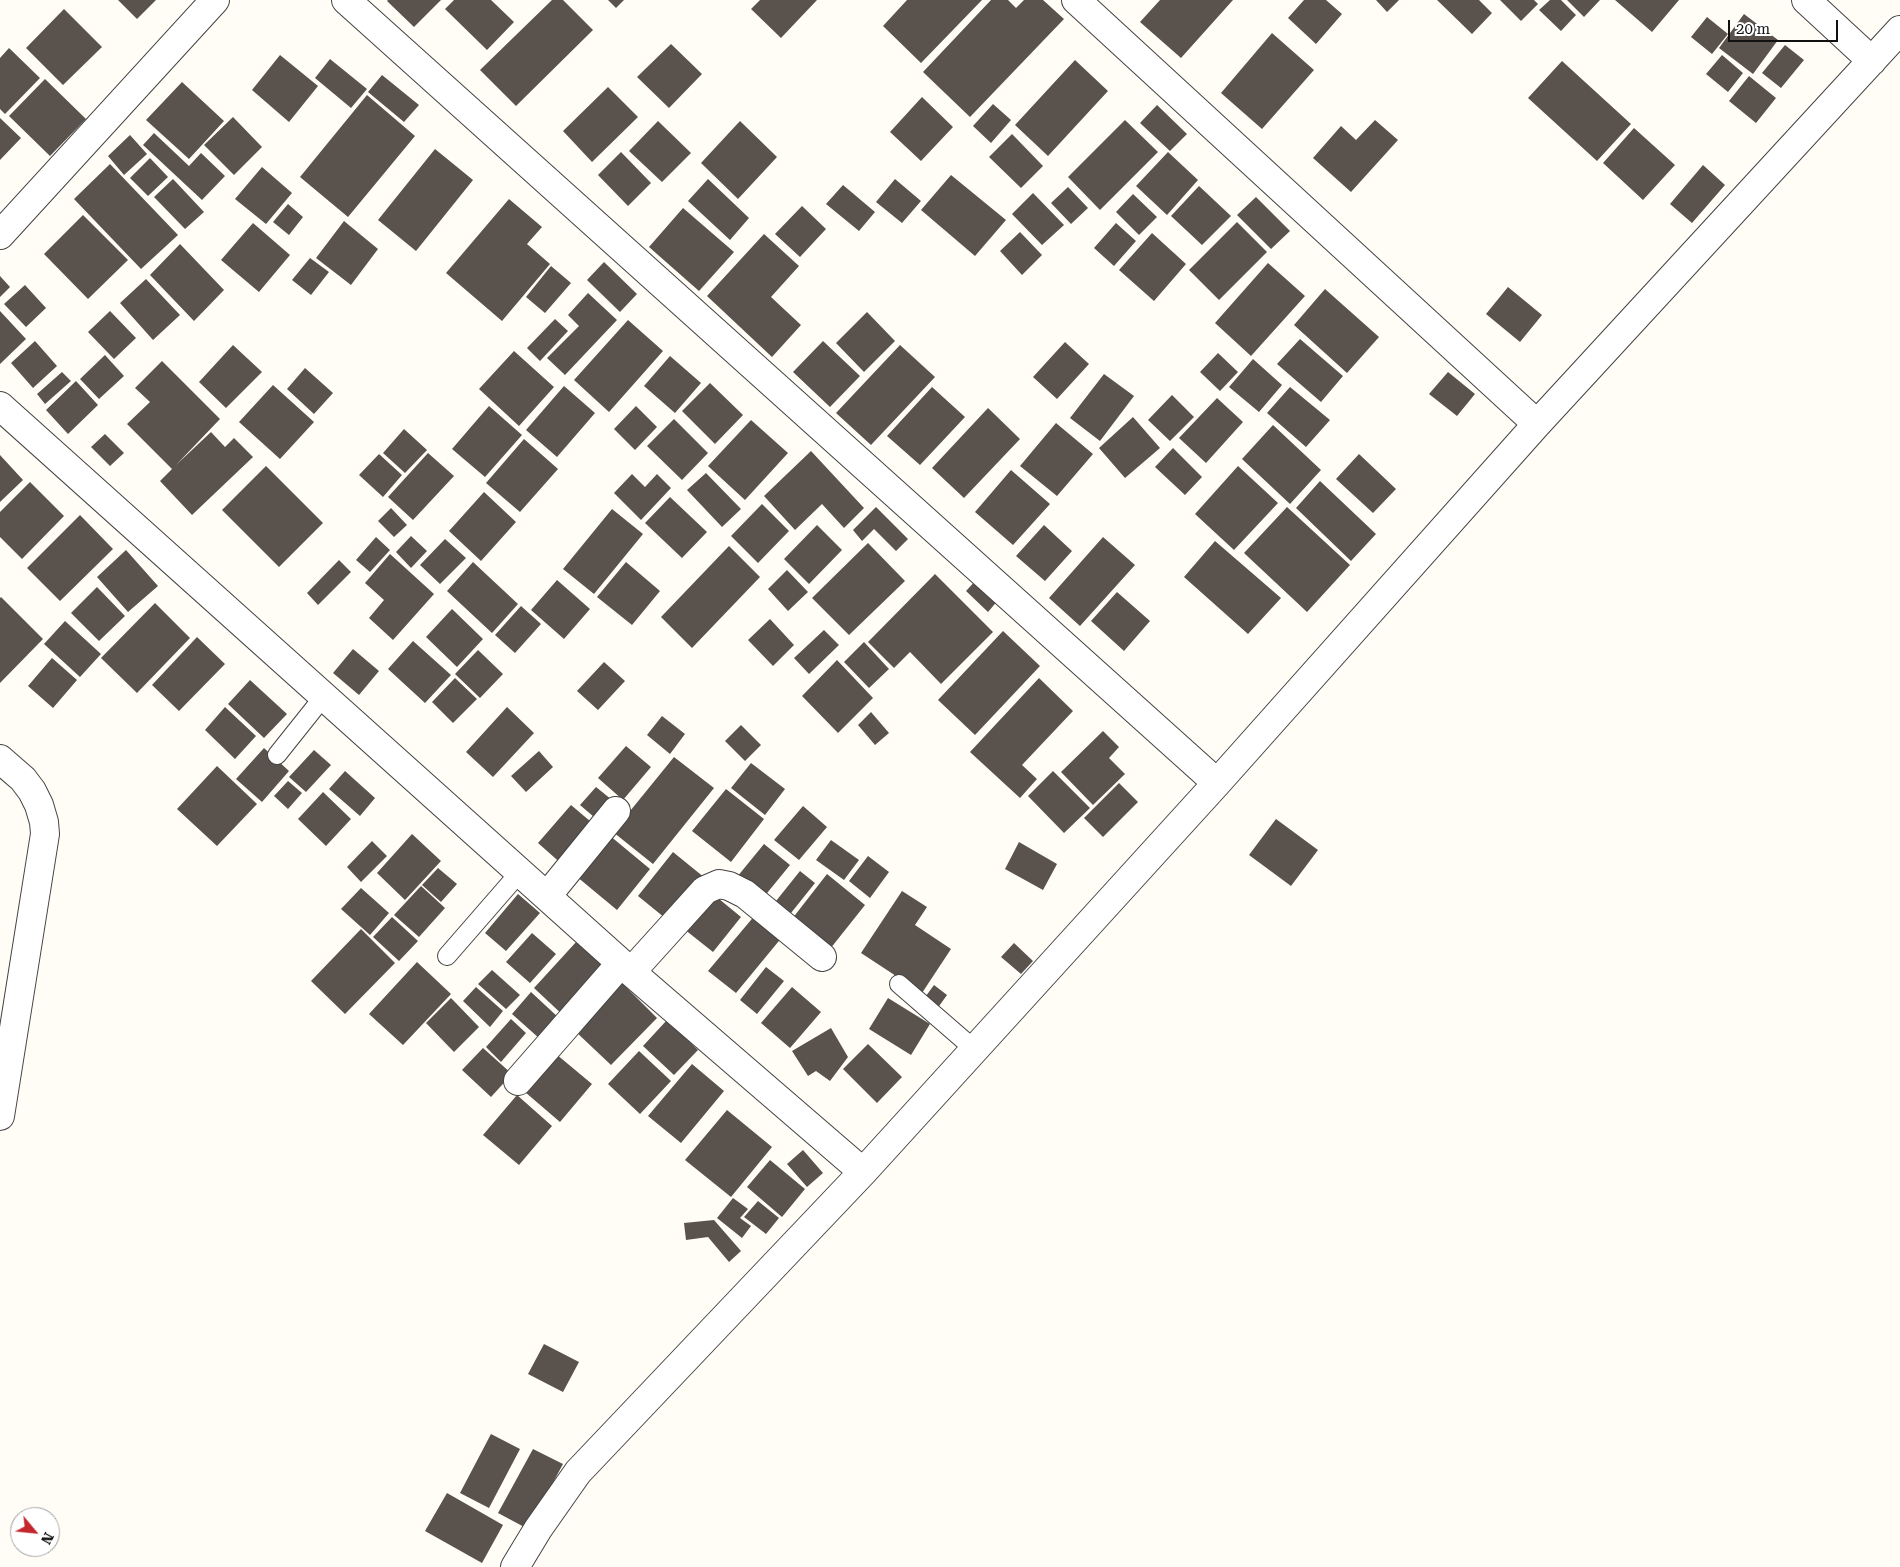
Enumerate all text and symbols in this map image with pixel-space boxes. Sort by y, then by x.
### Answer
scale bar [1730,10,1840,42]
text: 20 m [1736,20,1770,38]
north arrow [10,1507,60,1557]
text: N [38,1530,57,1547]

